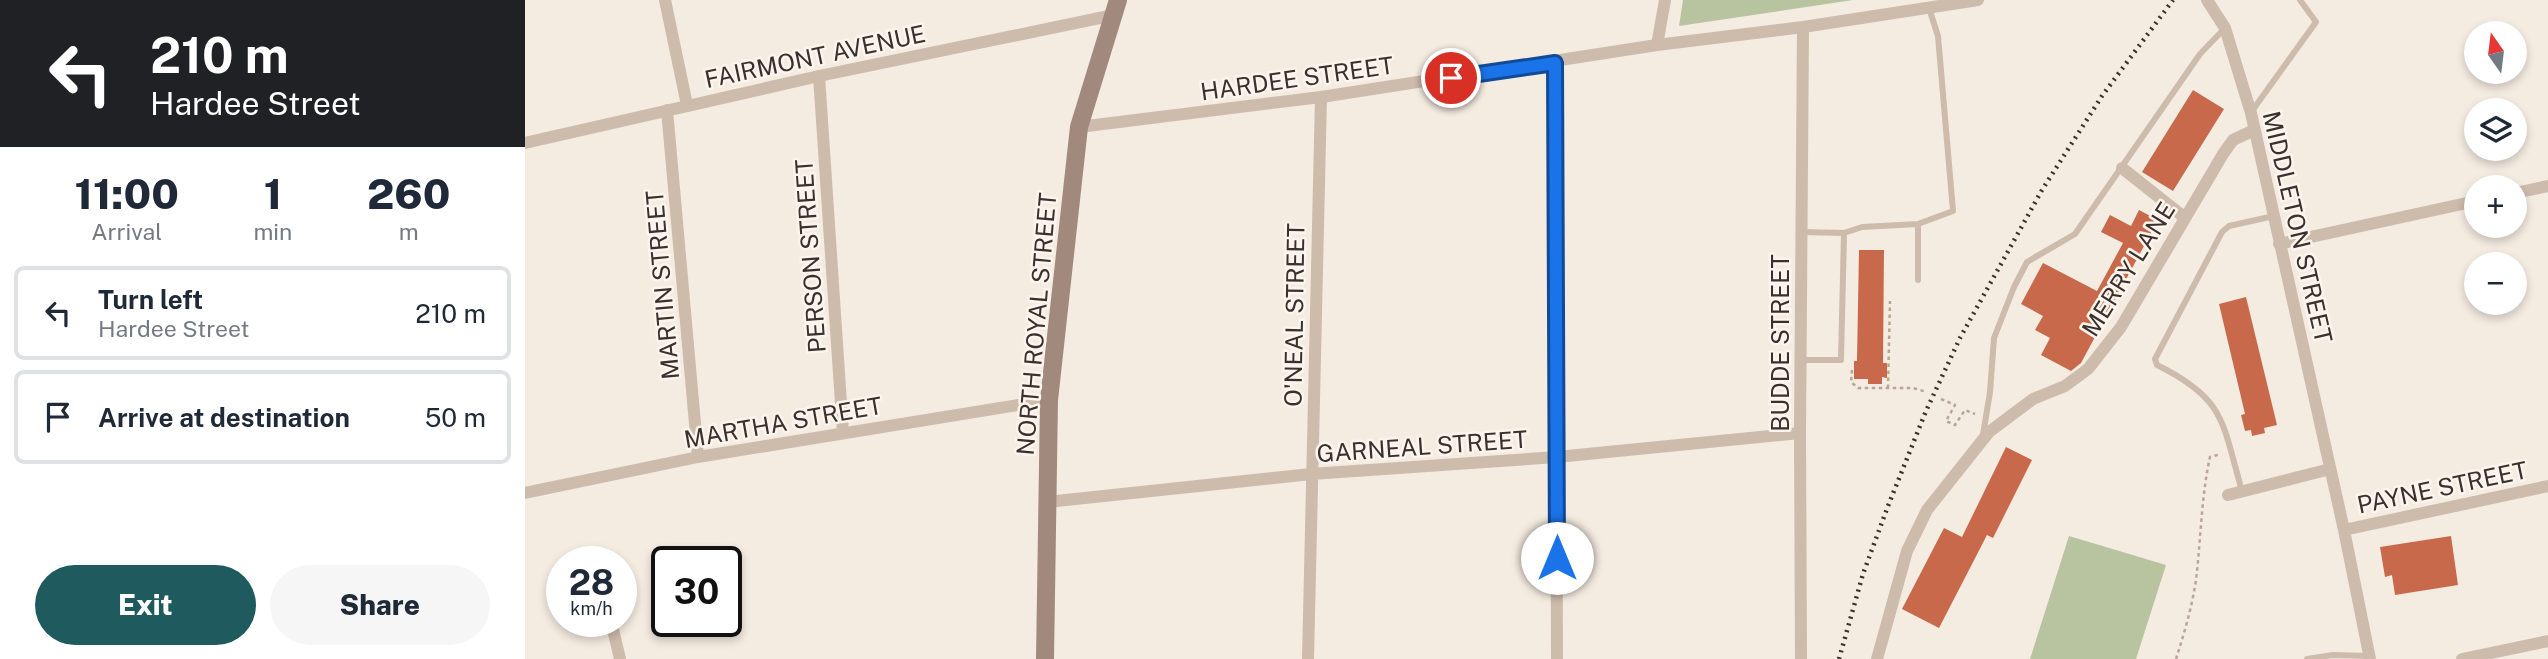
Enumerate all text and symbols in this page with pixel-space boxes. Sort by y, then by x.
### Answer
street label: FAIRMONT AVENUE [702,19,928,93]
north arrow [2464,21,2527,84]
map controls [2464,21,2527,315]
text: 210 m [150,26,289,84]
icon: left [35,28,126,119]
pin [1421,48,1481,108]
street label: HARDEE STREET [1199,51,1395,105]
icon: arrive [1432,59,1470,97]
text: Hardee Street [150,85,361,122]
button: layers [2464,98,2527,161]
street label: MIDDLETON STREET [2258,108,2338,346]
street label: PERSON STREET [789,158,831,354]
text: 11:00 [75,169,179,218]
text: 1 [264,169,282,218]
text: 260 [367,169,450,218]
button: + [2464,175,2527,238]
street label: MARTIN STREET [640,189,684,381]
street label: NORTH ROYAL STREET [1011,192,1061,456]
street label: MERRY LANE [2076,197,2180,341]
text: Arrival [91,218,162,245]
text: min [253,218,292,245]
text: m [399,218,419,245]
street label: O'NEAL STREET [1278,223,1310,407]
button: − [2464,252,2527,315]
street label: BUDDE STREET [1766,254,1794,432]
text: Turn left [98,284,203,315]
icon: left [39,294,77,332]
text: 210 m [415,298,486,329]
text: Hardee Street [98,315,249,342]
street label: MARTHA STREET [682,391,884,453]
icon: arrive [39,398,77,436]
text: Arrive at destination [98,402,350,433]
text: 50 m [425,402,486,433]
street label: GARNEAL STREET [1316,425,1528,467]
street label: PAYNE STREET [2354,455,2530,519]
position arrow [1520,521,1594,595]
speed limit sign: 30 [651,546,742,637]
text: 28 [569,562,614,603]
button: Exit [35,565,256,645]
button: Share [270,565,490,645]
text: km/h [570,598,613,619]

